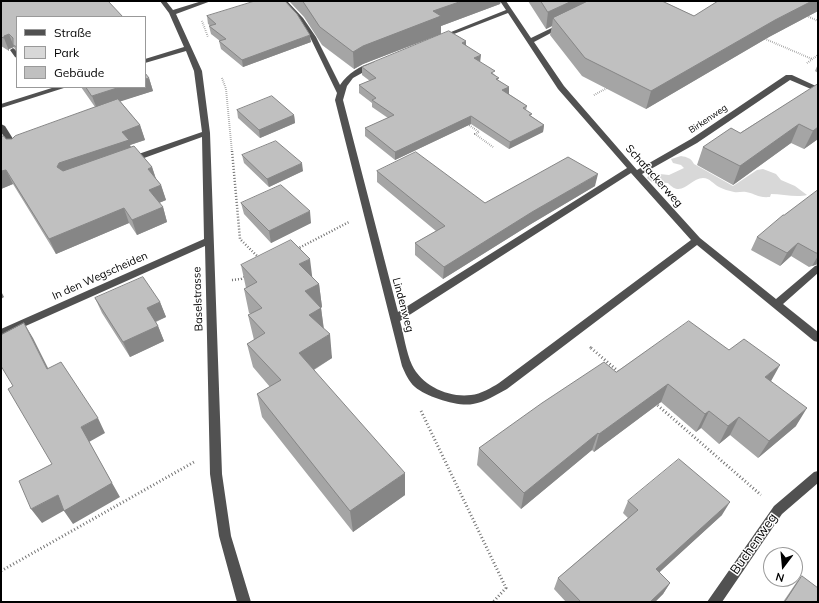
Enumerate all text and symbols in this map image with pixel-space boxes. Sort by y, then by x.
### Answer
legend [16,16,146,88]
text: Straße [54,25,91,40]
text: Park [54,45,79,60]
text: Gebäude [54,65,104,80]
street label: Birkenweg [687,102,729,136]
street label: Schafackerweg [623,142,685,210]
street label: In den Wegscheiden [50,249,150,303]
street label: Baselstrasse [190,266,206,332]
street label: Lindenweg [389,276,417,334]
street label: Buchenweg [727,510,781,578]
north arrow [763,547,803,587]
text: N [774,570,786,585]

